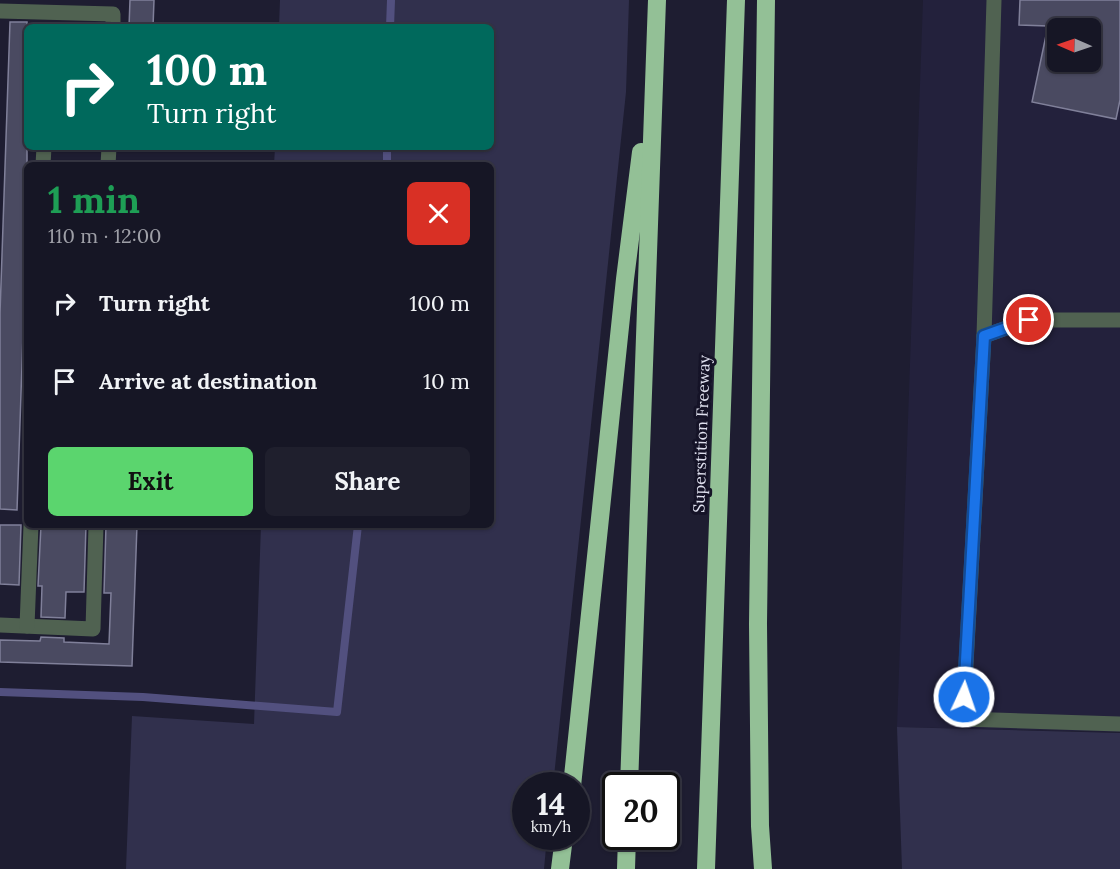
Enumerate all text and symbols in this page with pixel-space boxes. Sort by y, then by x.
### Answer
north arrow [1047,18,1101,72]
map controls [1047,18,1101,72]
text: 100 m [147,43,267,97]
icon: right [48,48,126,126]
text: Turn right [147,96,276,130]
text: 1 min [48,177,140,223]
button: close [407,182,470,245]
text: 110 m · 12:00 [48,223,162,248]
icon: right [48,287,81,320]
text: Turn right [99,289,210,317]
text: 100 m [409,289,470,317]
pin [1003,294,1054,345]
icon: arrive [1012,303,1045,336]
street label: Superstition Freeway [688,354,714,513]
icon: arrive [48,365,81,398]
text: Arrive at destination [99,367,317,395]
text: 10 m [423,367,470,395]
button: Exit [48,447,253,516]
button: Share [265,447,470,516]
position arrow [932,665,996,729]
speed limit sign: 20 [602,772,680,850]
text: 14 [537,785,565,823]
text: km/h [531,817,571,836]

